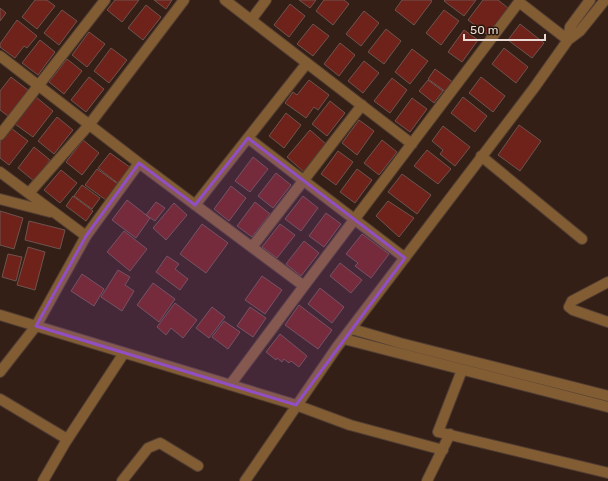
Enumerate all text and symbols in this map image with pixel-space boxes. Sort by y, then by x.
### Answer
scale bar [464,16,545,42]
text: 50 m [470,23,498,37]

